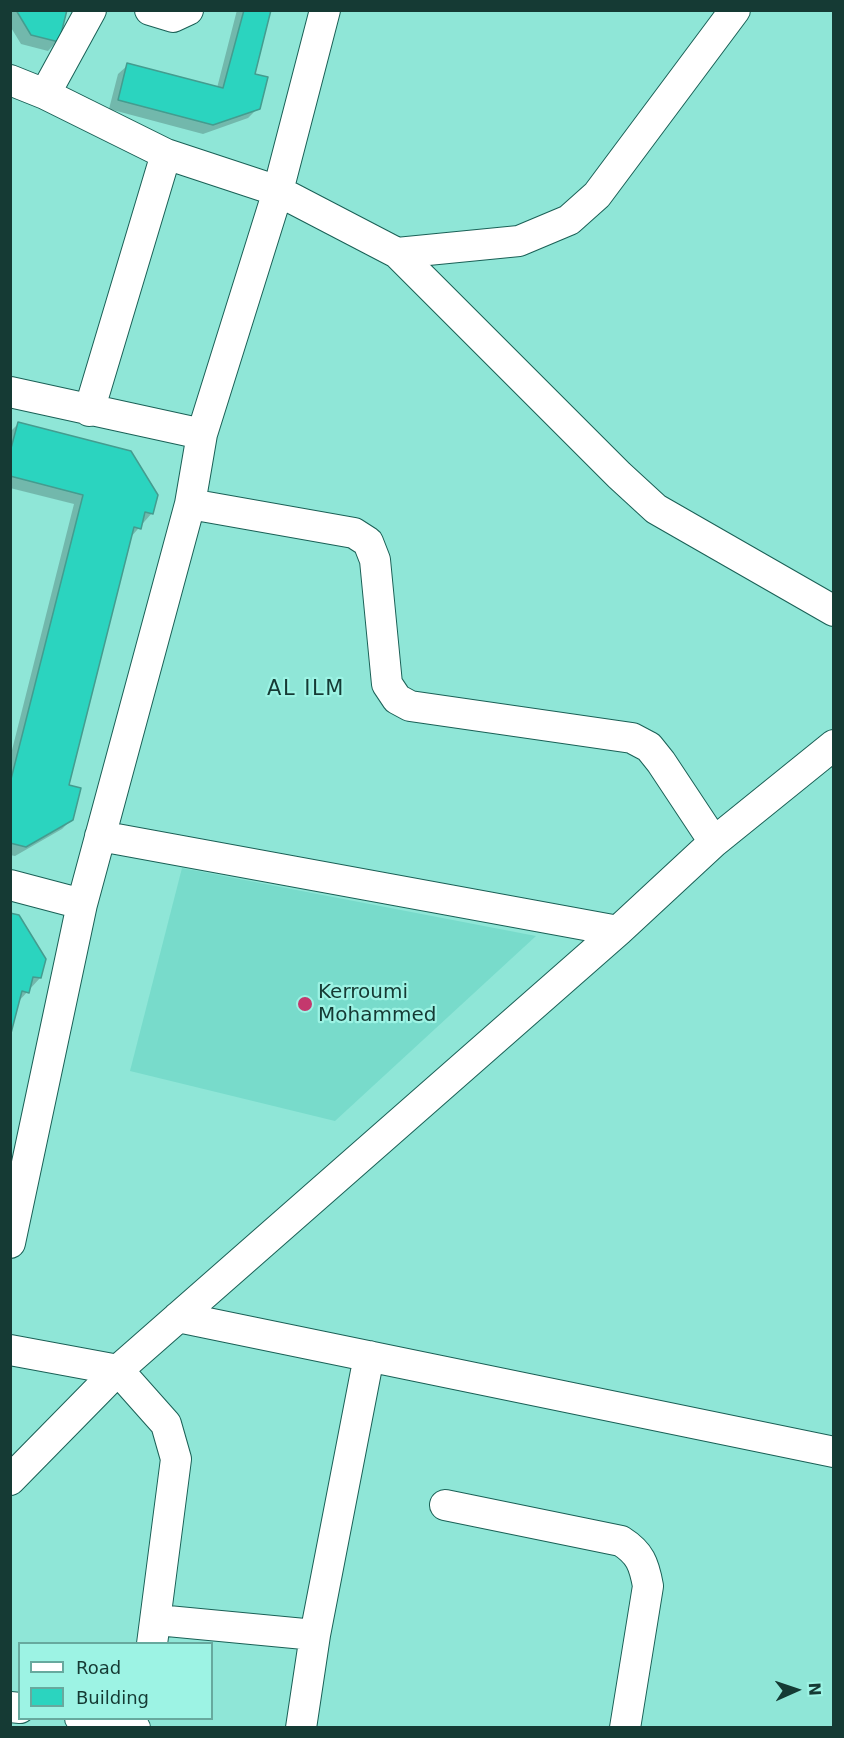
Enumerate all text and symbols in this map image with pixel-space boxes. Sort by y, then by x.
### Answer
district label: AL ILM [267,677,345,703]
place label: Kerroumi Mohammed [318,981,436,1028]
marker: Kerroumi Mohammed [296,995,314,1013]
legend [18,1642,213,1720]
text: Road [76,1657,121,1678]
north arrow [766,1660,826,1720]
text: N [805,1682,824,1696]
text: Building [76,1687,149,1708]

